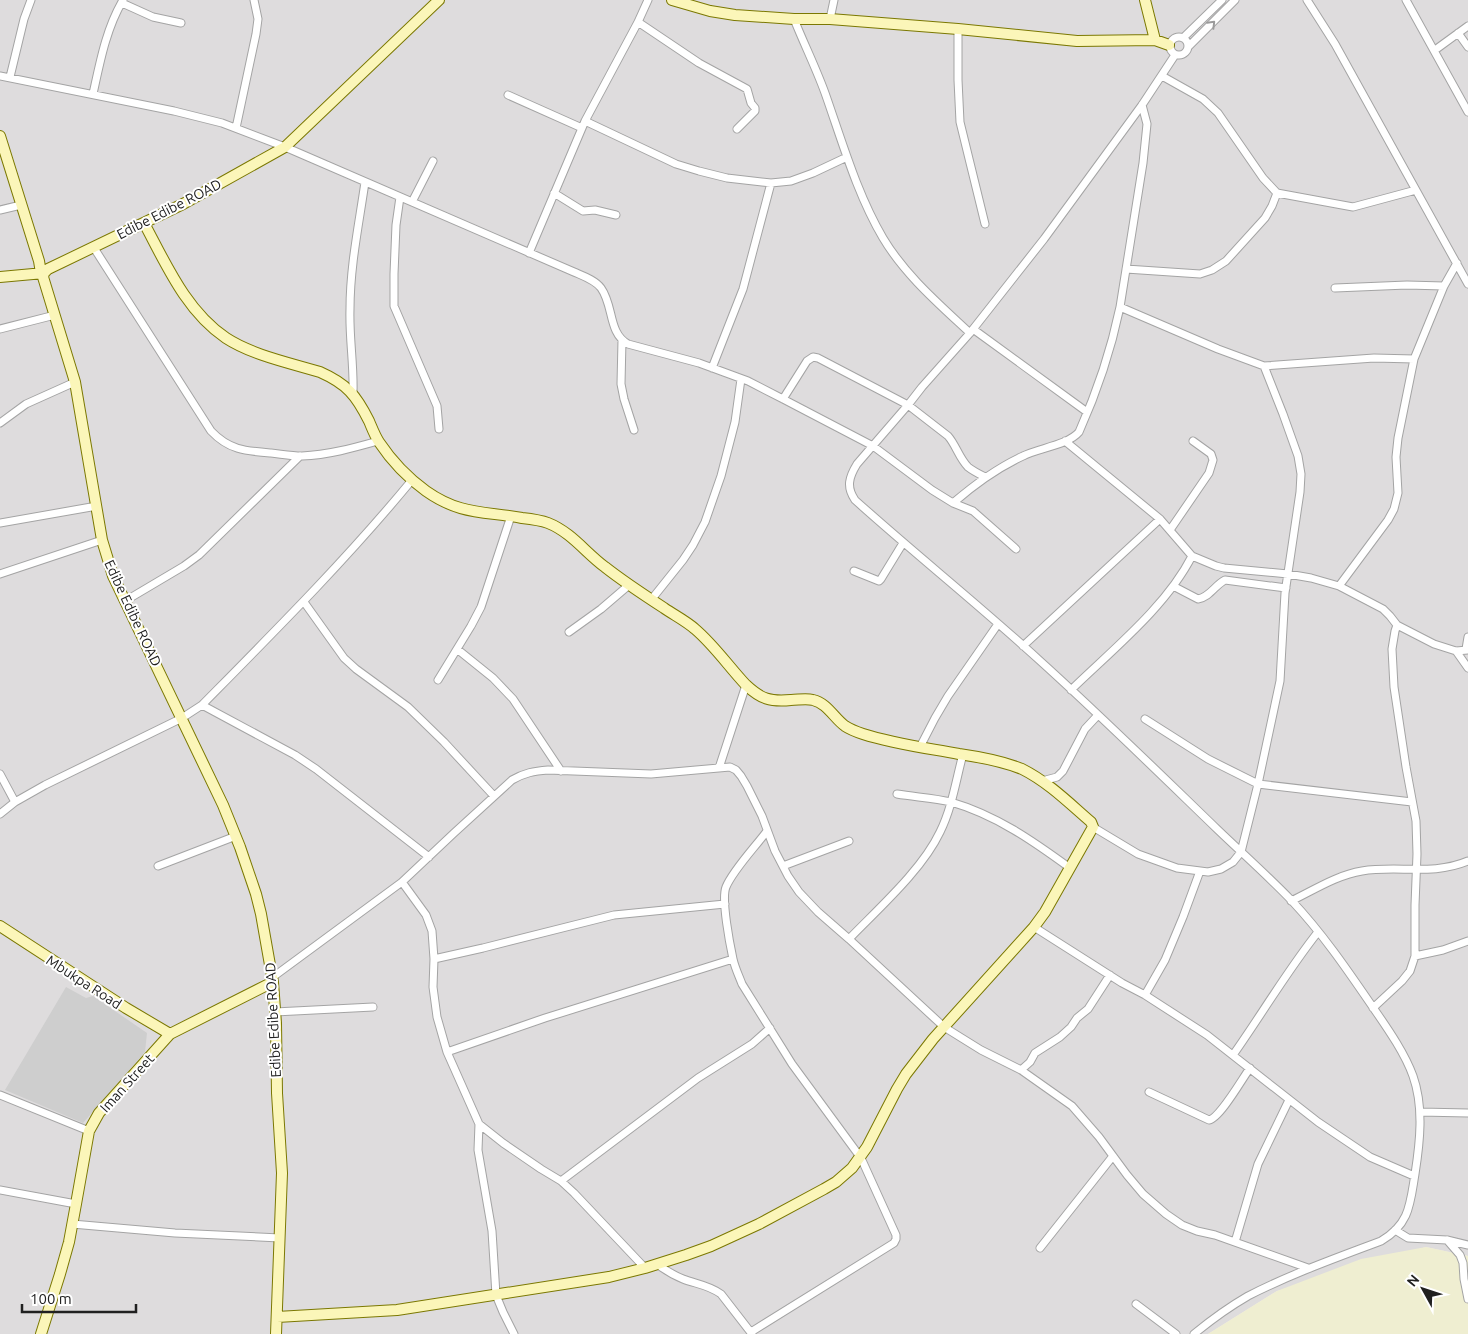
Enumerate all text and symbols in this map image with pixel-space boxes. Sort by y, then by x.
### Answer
one-way arrow [1206,21,1215,30]
street label: Edibe Edibe ROAD [114,176,224,242]
street label: Edibe Edibe ROAD [101,557,165,669]
street label: Mbukpa Road [43,952,125,1012]
street label: Edibe Edibe ROAD [262,962,284,1078]
street label: Iman Street [97,1050,158,1116]
north arrow [1398,1264,1448,1314]
text: N [1404,1271,1423,1290]
scale bar [22,1282,136,1314]
text: 100 m [30,1290,72,1307]

